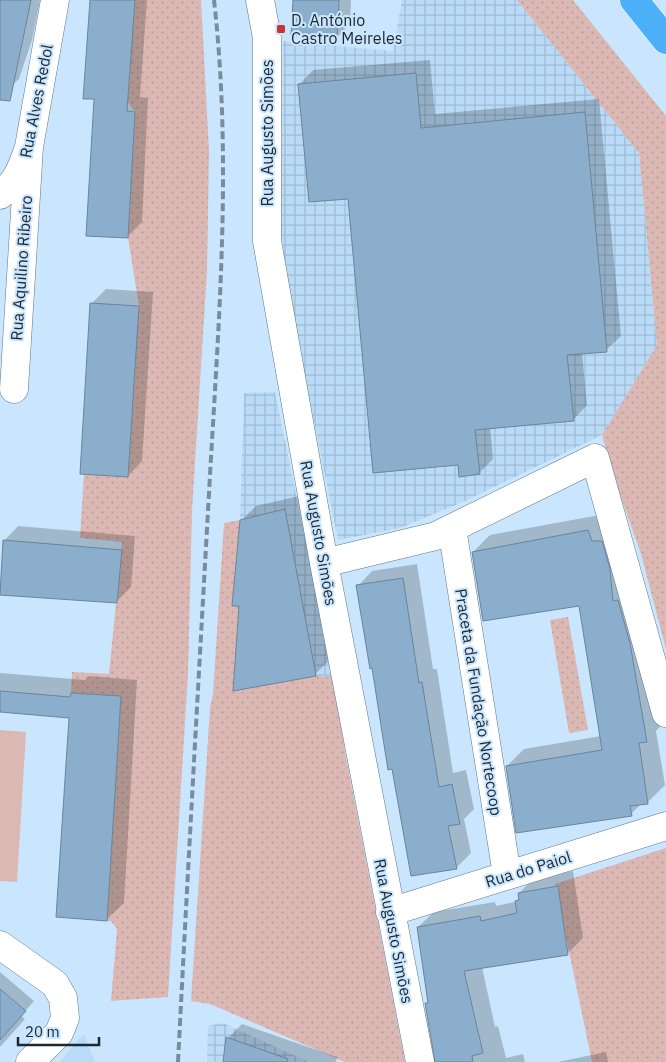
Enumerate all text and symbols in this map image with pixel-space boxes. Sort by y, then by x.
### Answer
place label: D. António Castro Meireles [291,10,403,48]
marker: D. António Castro Meireles [275,23,287,35]
street label: Rua Alves Redol [15,42,57,160]
street label: Rua Augusto Simões [257,59,277,207]
street label: Rua Aquilino Ribeiro [6,195,36,341]
street label: Rua Augusto Simões [296,459,342,607]
street label: Praceta da Fundação Nortecoop [451,587,507,817]
street label: Rua do Paiol [482,846,574,892]
street label: Rua Augusto Simões [370,857,418,1005]
scale bar [18,1014,99,1046]
text: 20 m [25,1022,60,1041]

